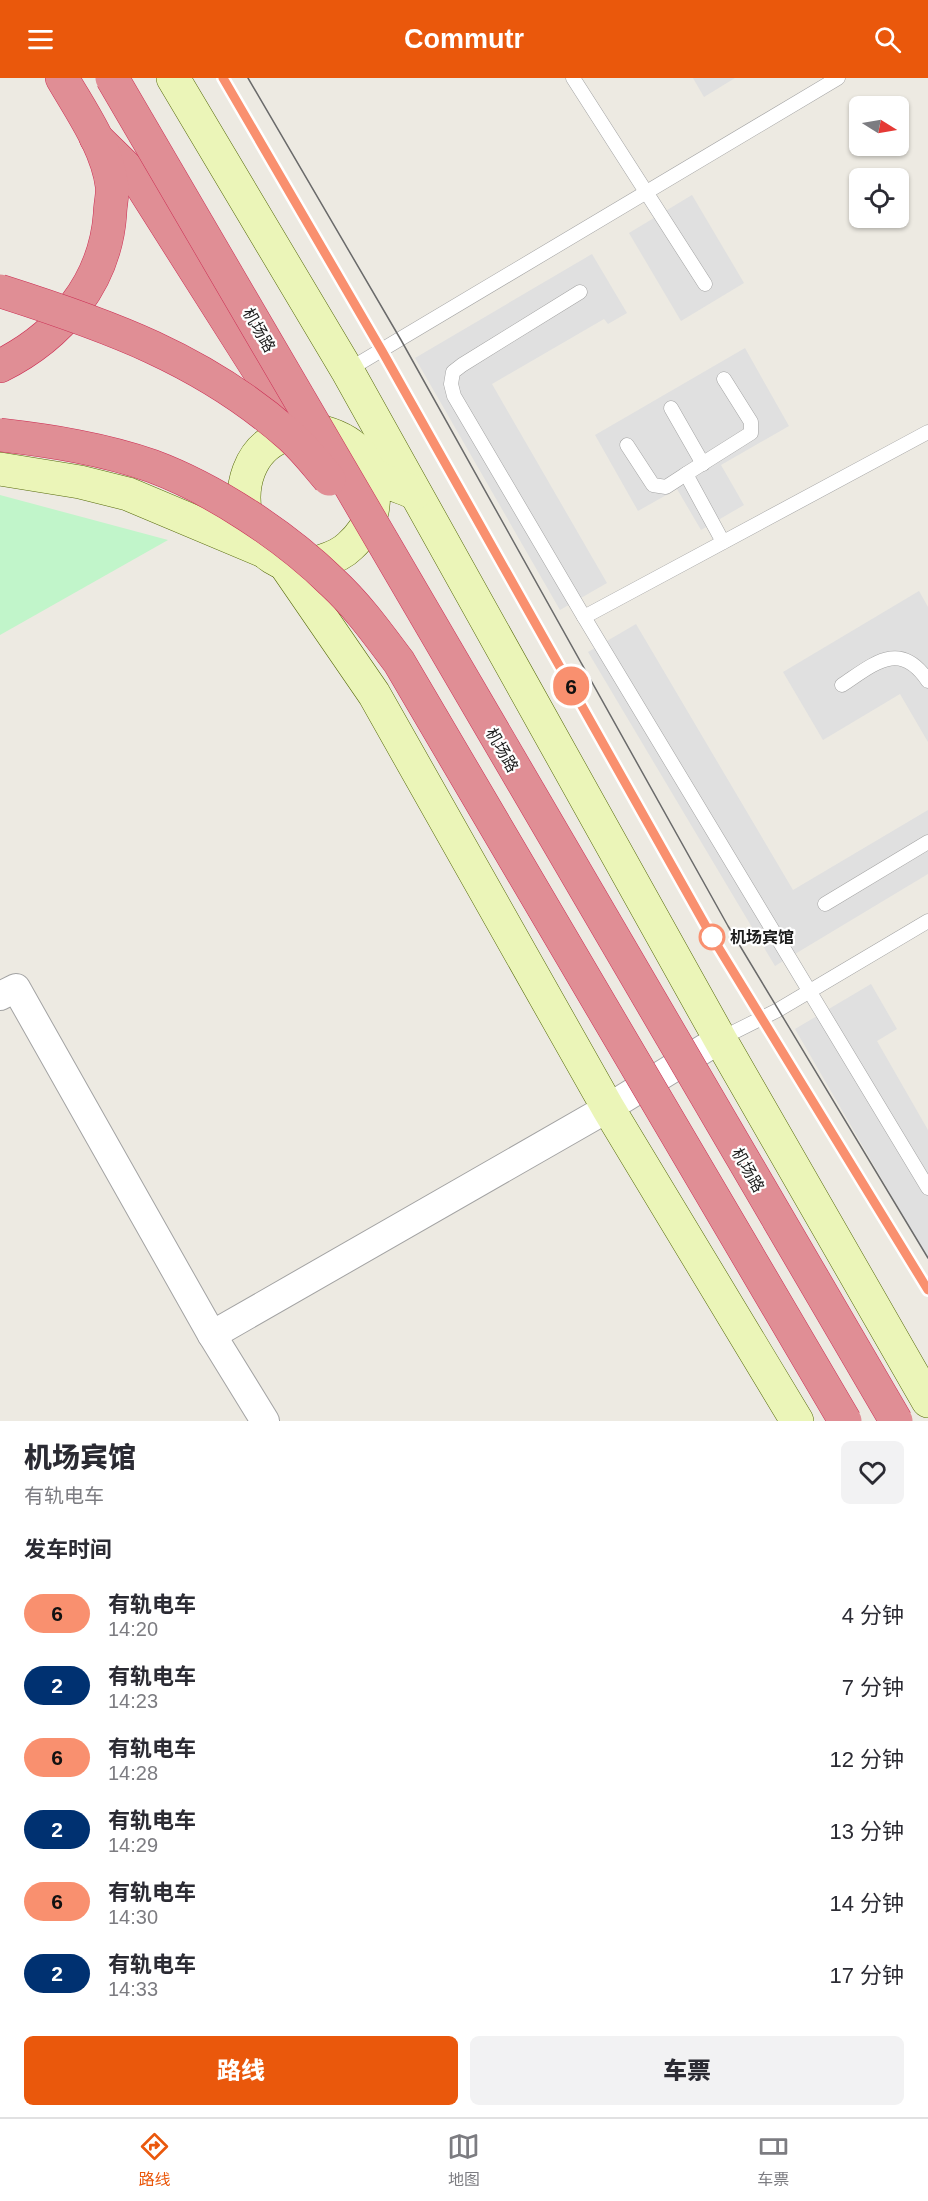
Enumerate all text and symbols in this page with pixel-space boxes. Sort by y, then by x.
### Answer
icon: menu [24,23,57,56]
icon: search [871,23,904,56]
text: Commutr [404,24,524,54]
north arrow [849,96,909,156]
map controls [849,96,909,228]
button: locate [849,168,909,228]
street label: 机场路 [240,305,278,355]
line badge: 6 [552,666,590,706]
text: 6 [565,675,577,698]
street label: 机场路 [483,725,521,775]
marker: 机场宾馆 [699,924,725,950]
place label: 机场宾馆 [730,929,794,946]
street label: 机场路 [729,1145,767,1195]
button: heart [841,1441,904,1504]
text: 机场宾馆 [24,1442,136,1473]
text: 有轨电车 [24,1485,104,1507]
text: 发车时间 [24,1537,112,1562]
text: 有轨电车 [108,1592,196,1617]
text: 6 [51,1602,63,1625]
text: 4 分钟 [842,1603,904,1628]
text: 14:20 [108,1618,158,1640]
text: 有轨电车 [108,1664,196,1689]
text: 2 [51,1674,63,1697]
text: 7 分钟 [842,1675,904,1700]
text: 14:23 [108,1690,158,1712]
text: 有轨电车 [108,1736,196,1761]
text: 6 [51,1746,63,1769]
text: 12 分钟 [829,1747,904,1772]
text: 14:28 [108,1762,158,1784]
text: 有轨电车 [108,1808,196,1833]
text: 2 [51,1818,63,1841]
text: 13 分钟 [829,1819,904,1844]
text: 14:29 [108,1834,158,1856]
text: 有轨电车 [108,1880,196,1905]
text: 6 [51,1890,63,1913]
text: 14 分钟 [829,1891,904,1916]
text: 14:30 [108,1906,158,1928]
text: 有轨电车 [108,1952,196,1977]
text: 2 [51,1962,63,1985]
text: 17 分钟 [829,1963,904,1988]
text: 14:33 [108,1978,158,2000]
button: 路线 [24,2036,458,2105]
button: 车票 [470,2036,904,2105]
tab: 路线 [138,2130,171,2190]
tab: 地图 [447,2130,480,2190]
tab: 车票 [757,2130,790,2190]

